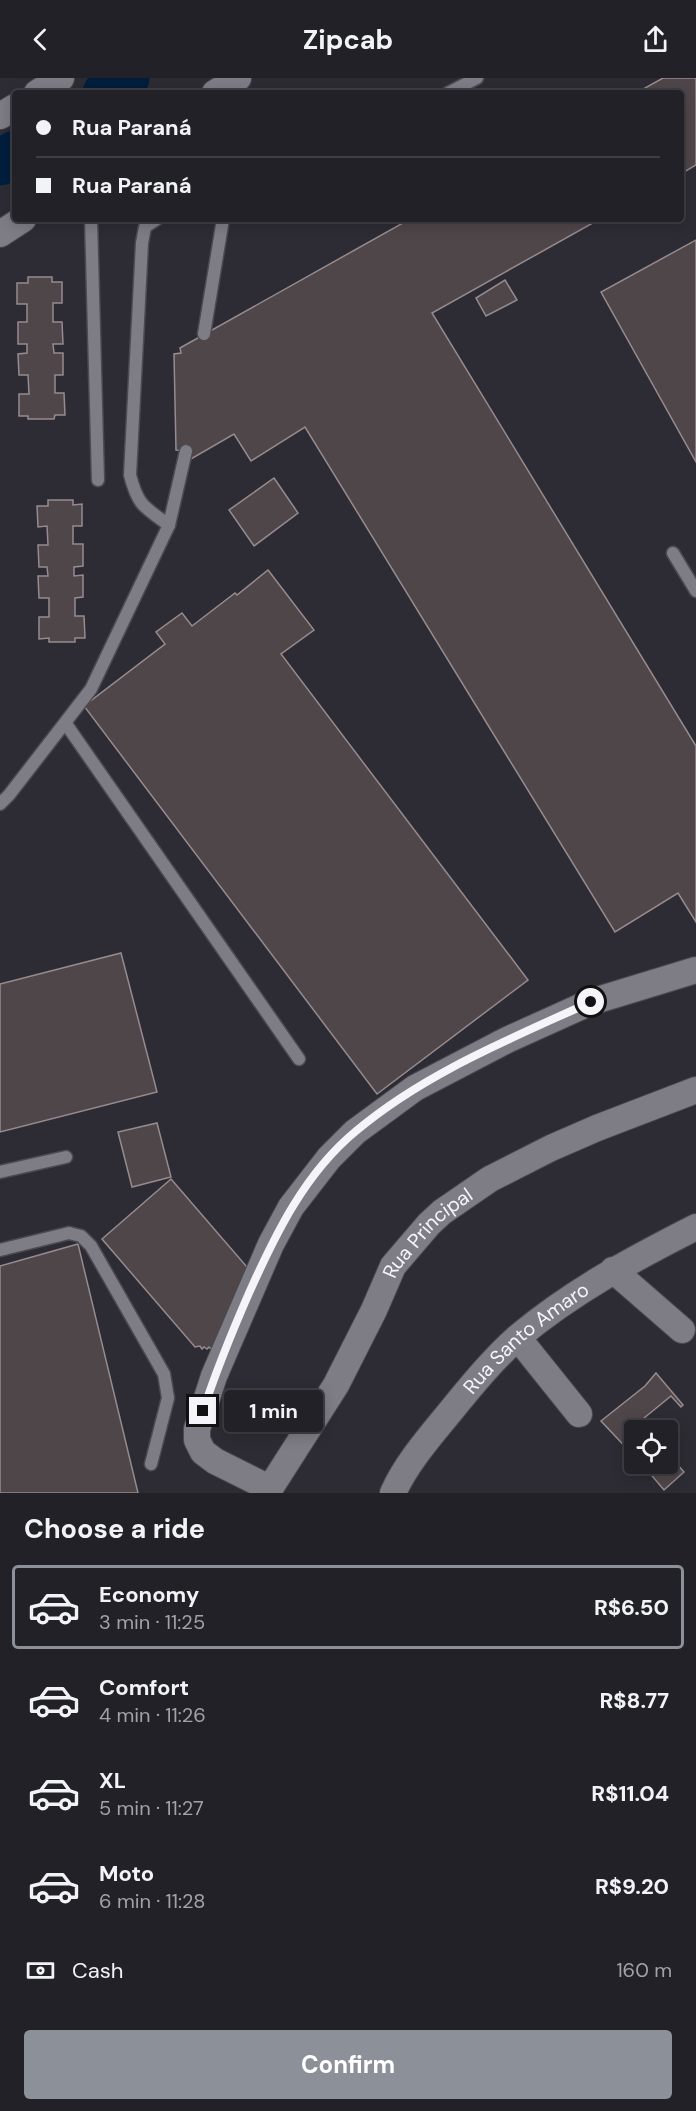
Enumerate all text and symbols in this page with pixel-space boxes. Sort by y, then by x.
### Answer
text: Zipcab [303,22,393,57]
icon: back [24,23,57,56]
icon: share [639,23,672,56]
text: Rua Paraná [72,113,192,142]
text: Rua Paraná [72,171,192,200]
route start [577,988,604,1015]
street label: Rua Principal [376,1182,478,1282]
street label: Rua Santo Amaro [457,1276,594,1399]
callout: 1 min [224,1390,323,1432]
route end [189,1397,216,1424]
text: 1 min [249,1398,298,1424]
map controls [624,1420,678,1474]
button: locate [624,1420,678,1474]
text: Choose a ride [24,1511,205,1546]
icon: car [27,1580,81,1634]
text: Economy [99,1580,199,1609]
text: R$6.50 [594,1593,669,1622]
text: 3 min · 11:25 [99,1609,205,1635]
icon: car [27,1673,81,1727]
text: Comfort [99,1673,189,1702]
text: R$8.77 [599,1686,669,1715]
text: 4 min · 11:26 [99,1702,206,1728]
icon: car [27,1766,81,1820]
text: XL [99,1766,126,1795]
text: R$11.04 [591,1779,669,1808]
text: 5 min · 11:27 [99,1795,204,1821]
icon: car [27,1859,81,1913]
text: Moto [99,1859,154,1888]
text: R$9.20 [595,1872,669,1901]
text: 6 min · 11:28 [99,1888,205,1914]
icon: cash [24,1954,57,1987]
text: Cash [72,1956,123,1985]
text: 160 m [616,1957,672,1983]
button: Confirm [24,2030,672,2099]

